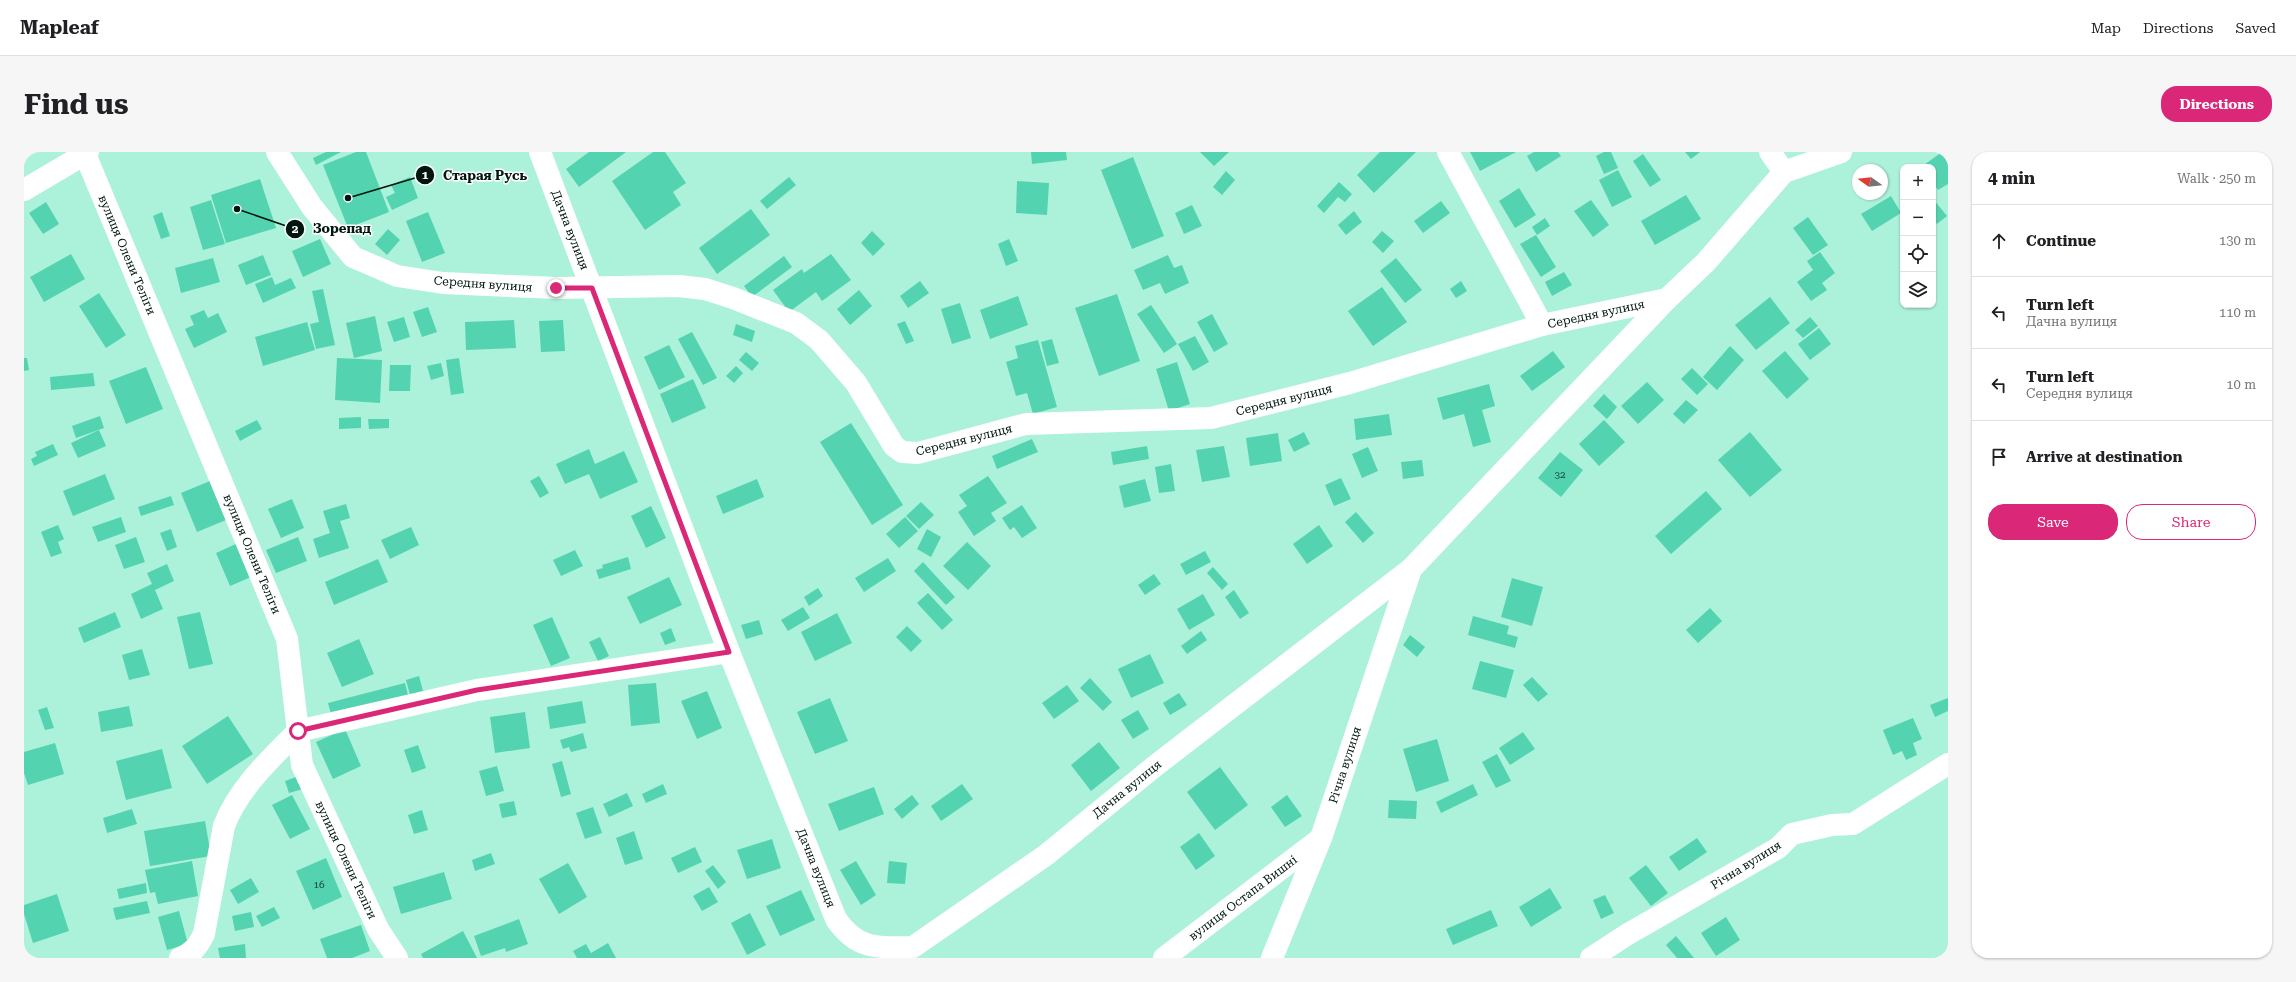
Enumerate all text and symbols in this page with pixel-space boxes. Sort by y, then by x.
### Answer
text: Mapleaf [20,16,99,39]
text: Map [2091,20,2121,36]
text: Directions [2143,20,2213,36]
text: Saved [2235,20,2276,36]
button: Directions [2161,86,2272,122]
text: Find us [24,88,128,121]
callout: Старая Русь [415,163,535,188]
north arrow [1852,164,1888,200]
map controls [1900,164,1936,308]
button: + [1900,164,1936,200]
text: 1 [422,168,429,182]
text: Старая Русь [443,168,527,183]
text: 4 min [1988,168,2035,188]
text: Walk · 250 m [2177,171,2256,186]
street label: Дачна вулиця [548,188,592,272]
street label: вулиця Олени Теліги [95,193,159,317]
button: − [1900,200,1936,236]
callout: Зорепад [285,216,379,241]
text: Зорепад [313,221,372,236]
text: 2 [292,222,299,236]
icon: ahead [1988,230,2010,252]
text: Continue [2026,232,2096,250]
text: 130 m [2219,233,2256,248]
button: locate [1900,236,1936,272]
button: layers [1900,272,1936,308]
street label: Середня вулиця [433,274,533,294]
route end [547,279,565,297]
text: Turn left [2026,296,2094,314]
street label: Середня вулиця [1546,297,1646,331]
icon: left [1988,302,2010,324]
text: 110 m [2219,305,2256,320]
text: Дачна вулиця [2026,314,2117,329]
text: Turn left [2026,368,2094,386]
icon: left [1988,374,2010,396]
text: 10 m [2226,377,2256,392]
street label: Середня вулиця [1234,381,1334,419]
text: Середня вулиця [2026,386,2133,401]
street label: Середня вулиця [914,421,1014,459]
icon: arrive [1988,446,2010,468]
text: Arrive at destination [2026,448,2182,466]
house number: 32 [1554,469,1566,480]
street label: вулиця Олени Теліги [220,492,284,616]
button: Save [1988,504,2118,540]
button: Share [2126,504,2256,540]
route start [289,722,307,740]
street label: Річна вулиця [1326,725,1364,805]
street label: Дачна вулиця [1090,757,1164,821]
street label: вулиця Олени Теліги [312,799,380,921]
street label: Дачна вулиця [794,826,838,910]
street label: Річна вулиця [1708,838,1784,892]
street label: вулиця Остапа Вишні [1186,853,1300,943]
house number: 16 [313,879,325,890]

